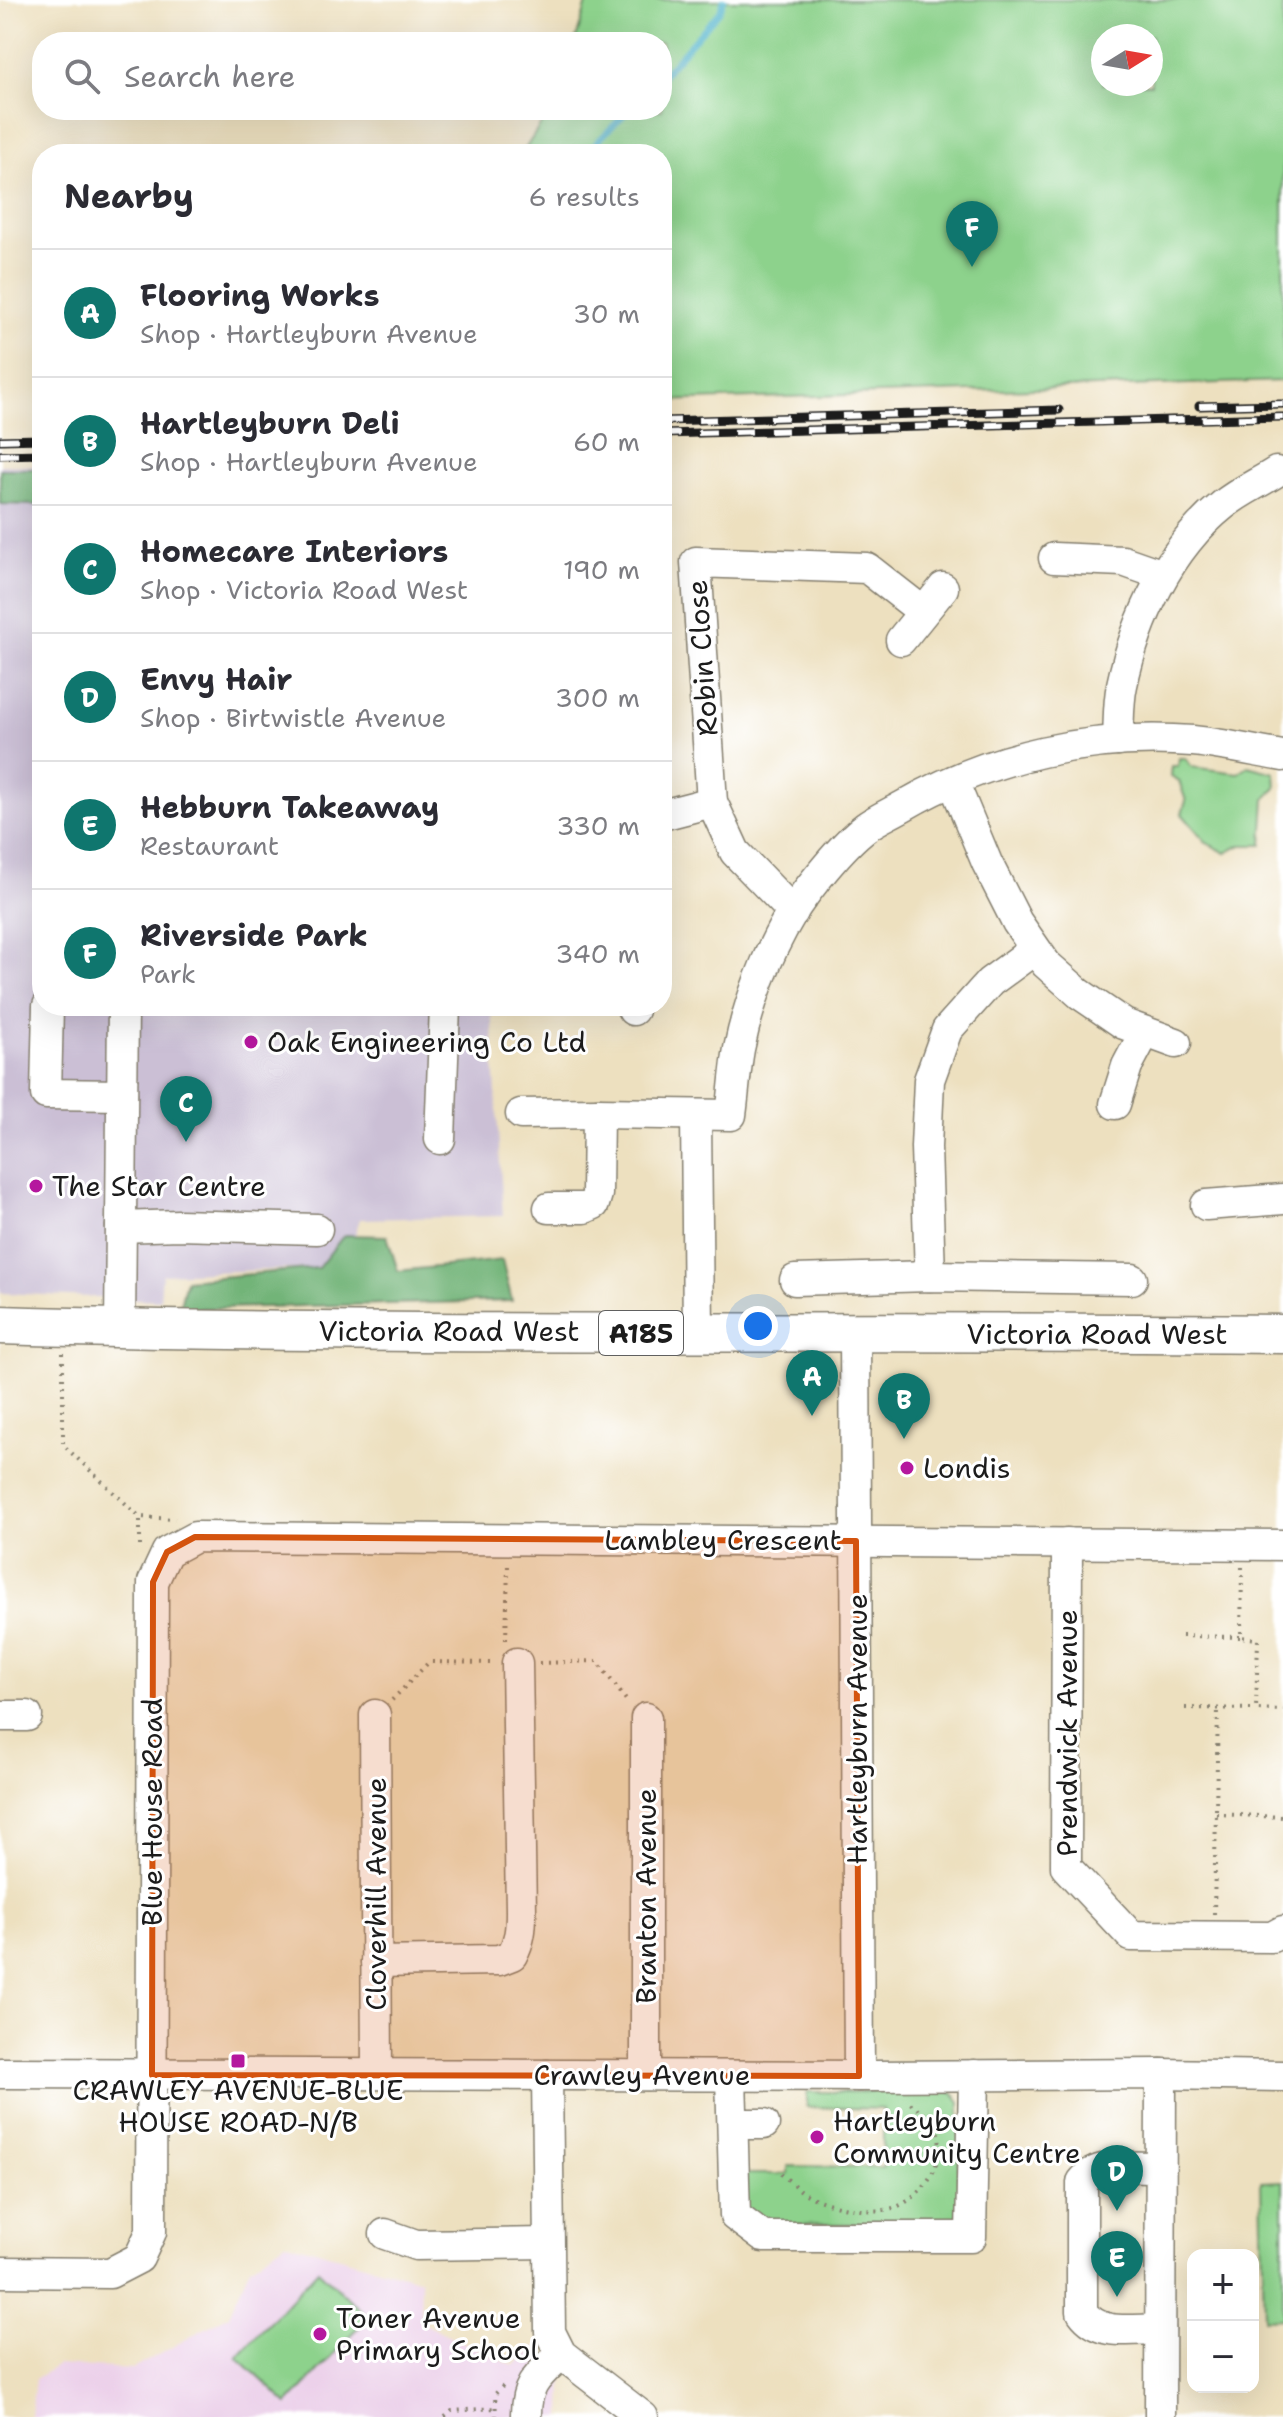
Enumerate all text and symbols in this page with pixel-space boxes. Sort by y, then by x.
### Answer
north arrow [1091,24,1163,96]
search box [32,32,672,120]
icon: search [60,54,104,98]
text: Search here [124,56,295,97]
text: Nearby [64,173,194,219]
text: 6 results [528,179,640,214]
pin: F [946,201,998,267]
text: Flooring Works [140,275,379,316]
text: A [80,296,100,331]
text: 30 m [573,296,640,331]
text: Shop · Hartleyburn Avenue [140,316,478,351]
text: Hartleyburn Deli [140,403,400,444]
text: B [82,424,98,459]
text: 60 m [573,424,640,459]
text: Shop · Hartleyburn Avenue [140,444,478,479]
text: Homecare Interiors [140,531,448,572]
text: C [82,552,98,587]
text: 190 m [563,552,640,587]
text: Shop · Victoria Road West [140,572,468,607]
street label: Robin Close [678,578,726,738]
text: Envy Hair [140,659,292,700]
text: D [81,680,99,715]
text: 300 m [555,680,640,715]
text: Shop · Birtwistle Avenue [140,700,446,735]
text: Hebburn Takeaway [140,787,439,828]
text: E [81,808,99,843]
text: 330 m [556,808,640,843]
text: Restaurant [140,828,279,863]
text: Riverside Park [140,915,368,956]
text: F [82,936,98,971]
text: 340 m [555,936,640,971]
text: Park [140,956,196,991]
place label: Oak Engineering Co Ltd [267,1023,586,1061]
marker: Oak Engineering Co Ltd [242,1033,260,1051]
pin: C [160,1076,212,1142]
place label: The Star Centre [52,1167,266,1205]
marker: The Star Centre [27,1177,45,1195]
your location [738,1306,778,1346]
road number: A185 [599,1311,683,1355]
street label: Victoria Road West [318,1312,580,1350]
street label: Victoria Road West [966,1315,1228,1353]
pin: A [786,1350,838,1416]
pin: B [878,1373,930,1439]
place label: Londis [923,1449,1011,1487]
marker: Londis [898,1459,916,1477]
street label: Lambley Crescent [604,1521,842,1559]
street label: Hartleyburn Avenue [838,1593,876,1865]
street label: Prendwick Avenue [1048,1609,1086,1857]
street label: Blue House Road [133,1698,171,1926]
street label: Cloverhill Avenue [357,1777,395,2011]
street label: Branton Avenue [627,1788,665,2004]
marker: CRAWLEY AVENUE-BLUE HOUSE ROAD-N/B [229,2052,247,2070]
street label: Crawley Avenue [534,2056,751,2094]
place label: CRAWLEY AVENUE-BLUE HOUSE ROAD-N/B [73,2071,403,2141]
place label: Hartleyburn Community Centre [833,2102,1081,2172]
marker: Hartleyburn Community Centre [808,2128,826,2146]
pin: D [1091,2145,1143,2211]
pin: E [1091,2231,1143,2297]
map controls [1187,2249,1259,2393]
button: + [1187,2249,1259,2321]
place label: Toner Avenue Primary School [336,2299,539,2369]
button: − [1187,2321,1259,2393]
marker: Toner Avenue Primary School [311,2325,329,2343]

